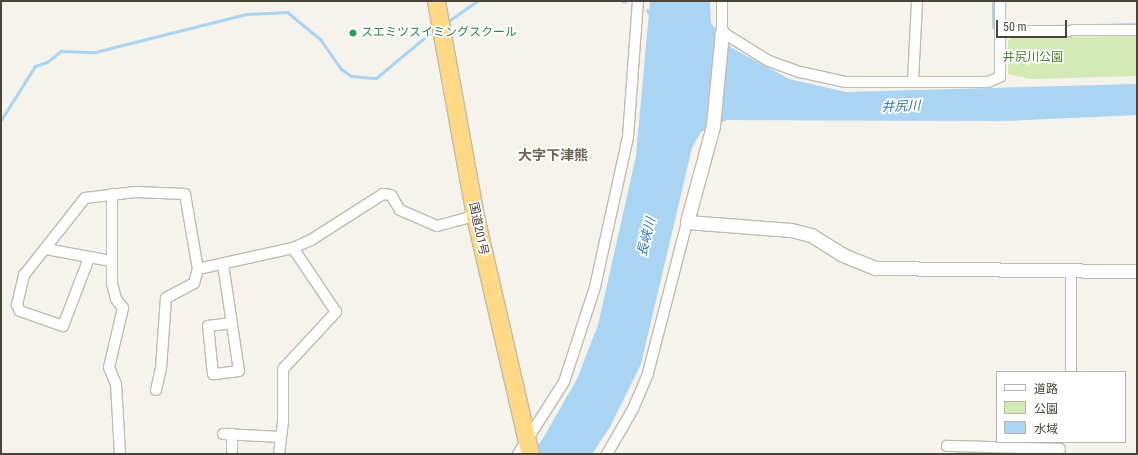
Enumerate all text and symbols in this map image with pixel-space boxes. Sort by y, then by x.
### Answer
scale bar [998,12,1069,38]
text: 50 m [1003,20,1027,34]
place label: スエミツスイミングスクール [361,26,517,40]
marker: スエミツスイミングスクール [348,28,358,38]
park label: 井尻川公園 [1003,51,1063,65]
water label: 井尻川 [881,99,921,115]
district label: 大字下津熊 [518,147,588,163]
street label: 国道201号 [465,201,491,257]
water label: 長峡川 [635,216,659,258]
legend [996,371,1126,443]
text: 道路 [1034,382,1058,396]
text: 公園 [1034,402,1058,416]
text: 水域 [1034,422,1058,436]

